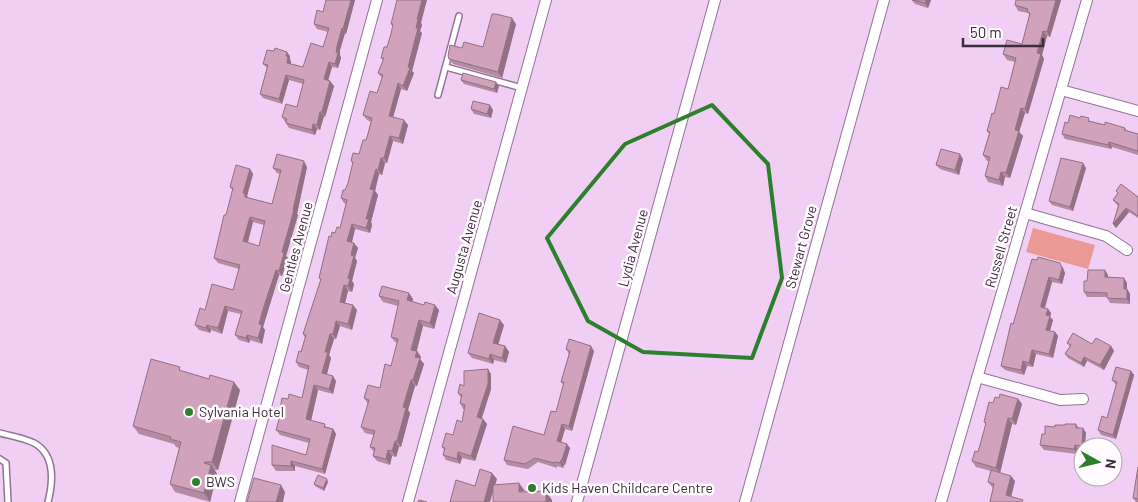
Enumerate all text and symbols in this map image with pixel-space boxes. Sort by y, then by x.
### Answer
scale bar [963,15,1043,47]
text: 50 m [970,23,1002,41]
street label: Augusta Avenue [442,198,485,296]
street label: Gentles Avenue [275,200,316,294]
street label: Stewart Grove [781,203,820,290]
street label: Russell Street [981,204,1020,290]
street label: Lydia Avenue [614,207,651,289]
place label: Sylvania Hotel [199,403,284,420]
marker: Sylvania Hotel [183,406,195,418]
north arrow [1073,437,1123,487]
text: N [1102,458,1120,470]
place label: BWS [206,473,235,490]
marker: BWS [190,476,202,488]
place label: Kids Haven Childcare Centre [542,479,713,496]
marker: Kids Haven Childcare Centre [526,482,538,494]

